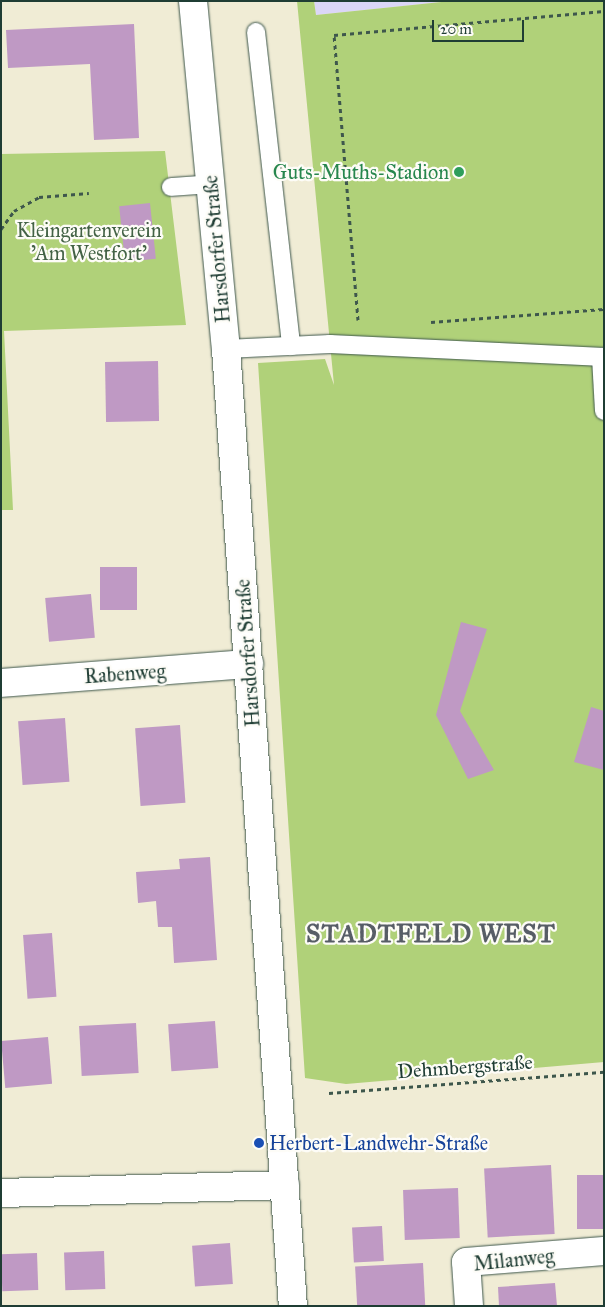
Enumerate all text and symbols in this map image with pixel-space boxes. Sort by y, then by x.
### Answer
scale bar [435,10,528,42]
text: 20 m [440,20,472,38]
place label: Guts-Muths-Stadion [273,160,449,184]
marker: Guts-Muths-Stadion [453,166,465,178]
street label: Harsdorfer Straße [199,174,235,324]
park label: Kleingartenverein 'Am Westfort' [16,218,162,265]
street label: Harsdorfer Straße [231,578,265,728]
street label: Rabenweg [83,659,167,689]
district label: STADTFELD WEST [304,919,558,949]
street label: Dehmbergstraße [396,1050,534,1084]
place label: Herbert-Landwehr-Straße [269,1131,488,1155]
marker: Herbert-Landwehr-Straße [253,1137,265,1149]
street label: Milanweg [472,1244,556,1276]

